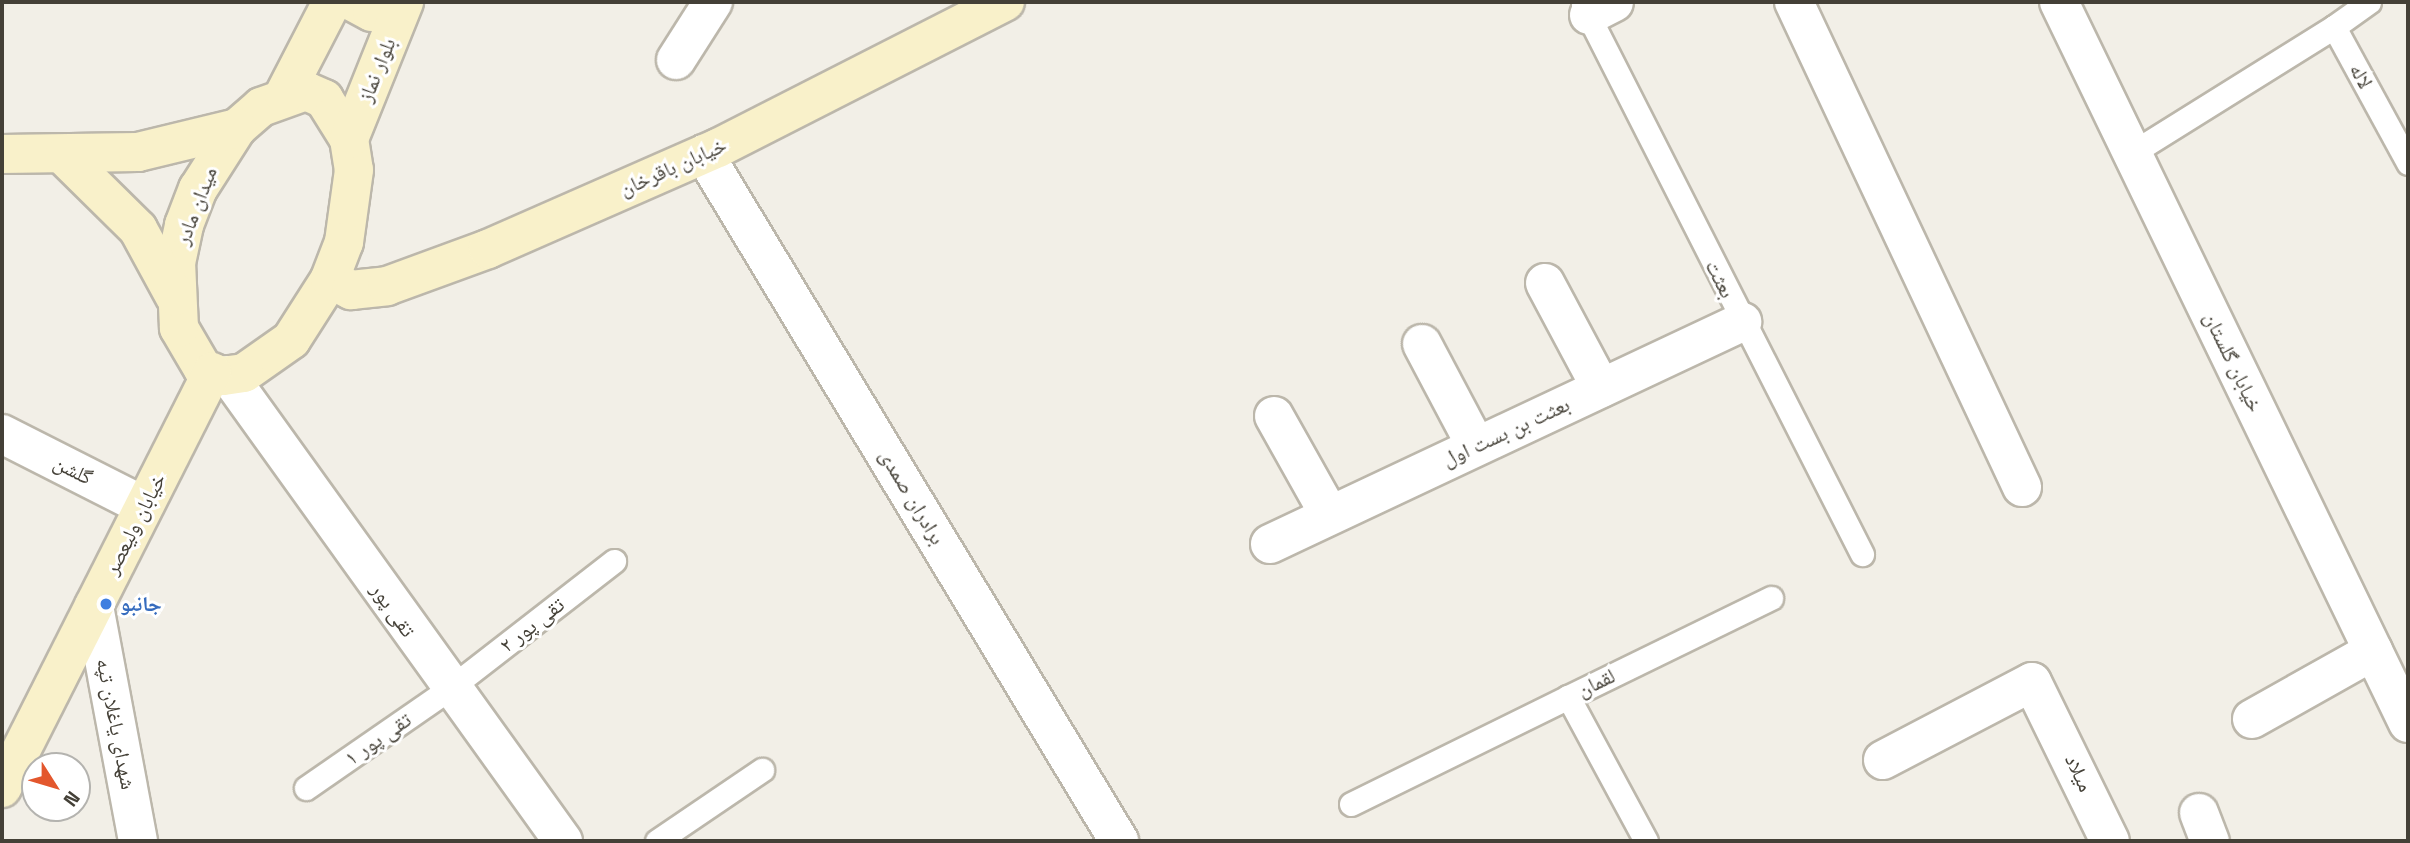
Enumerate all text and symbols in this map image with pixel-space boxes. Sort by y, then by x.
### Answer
street label: بلوار نماز [353,34,401,106]
street label: لاله [2344,59,2378,93]
street label: خیابان باقرخان [616,132,730,202]
street label: میدان مادر [170,163,222,249]
street label: بعثت [1700,256,1740,302]
street label: خیابان گلستان [2198,308,2268,416]
street label: بعثت بن بست اول [1438,392,1574,472]
street label: برادران صمدی [874,445,950,549]
street label: گلشن [49,450,97,490]
street label: خیابان ولیعصر [99,469,171,579]
street label: تقی پور [365,578,421,642]
place label: جانبو [120,591,162,617]
street label: تقی پور ۲ [495,592,569,658]
marker: جانبو [98,596,114,612]
street label: شهدای یاغلان تپه [91,656,141,792]
street label: لقمان [1573,663,1619,703]
street label: تقی پور ۱ [340,707,416,771]
street label: میلاد [2059,750,2099,796]
north arrow [21,752,91,822]
text: N [58,786,85,811]

